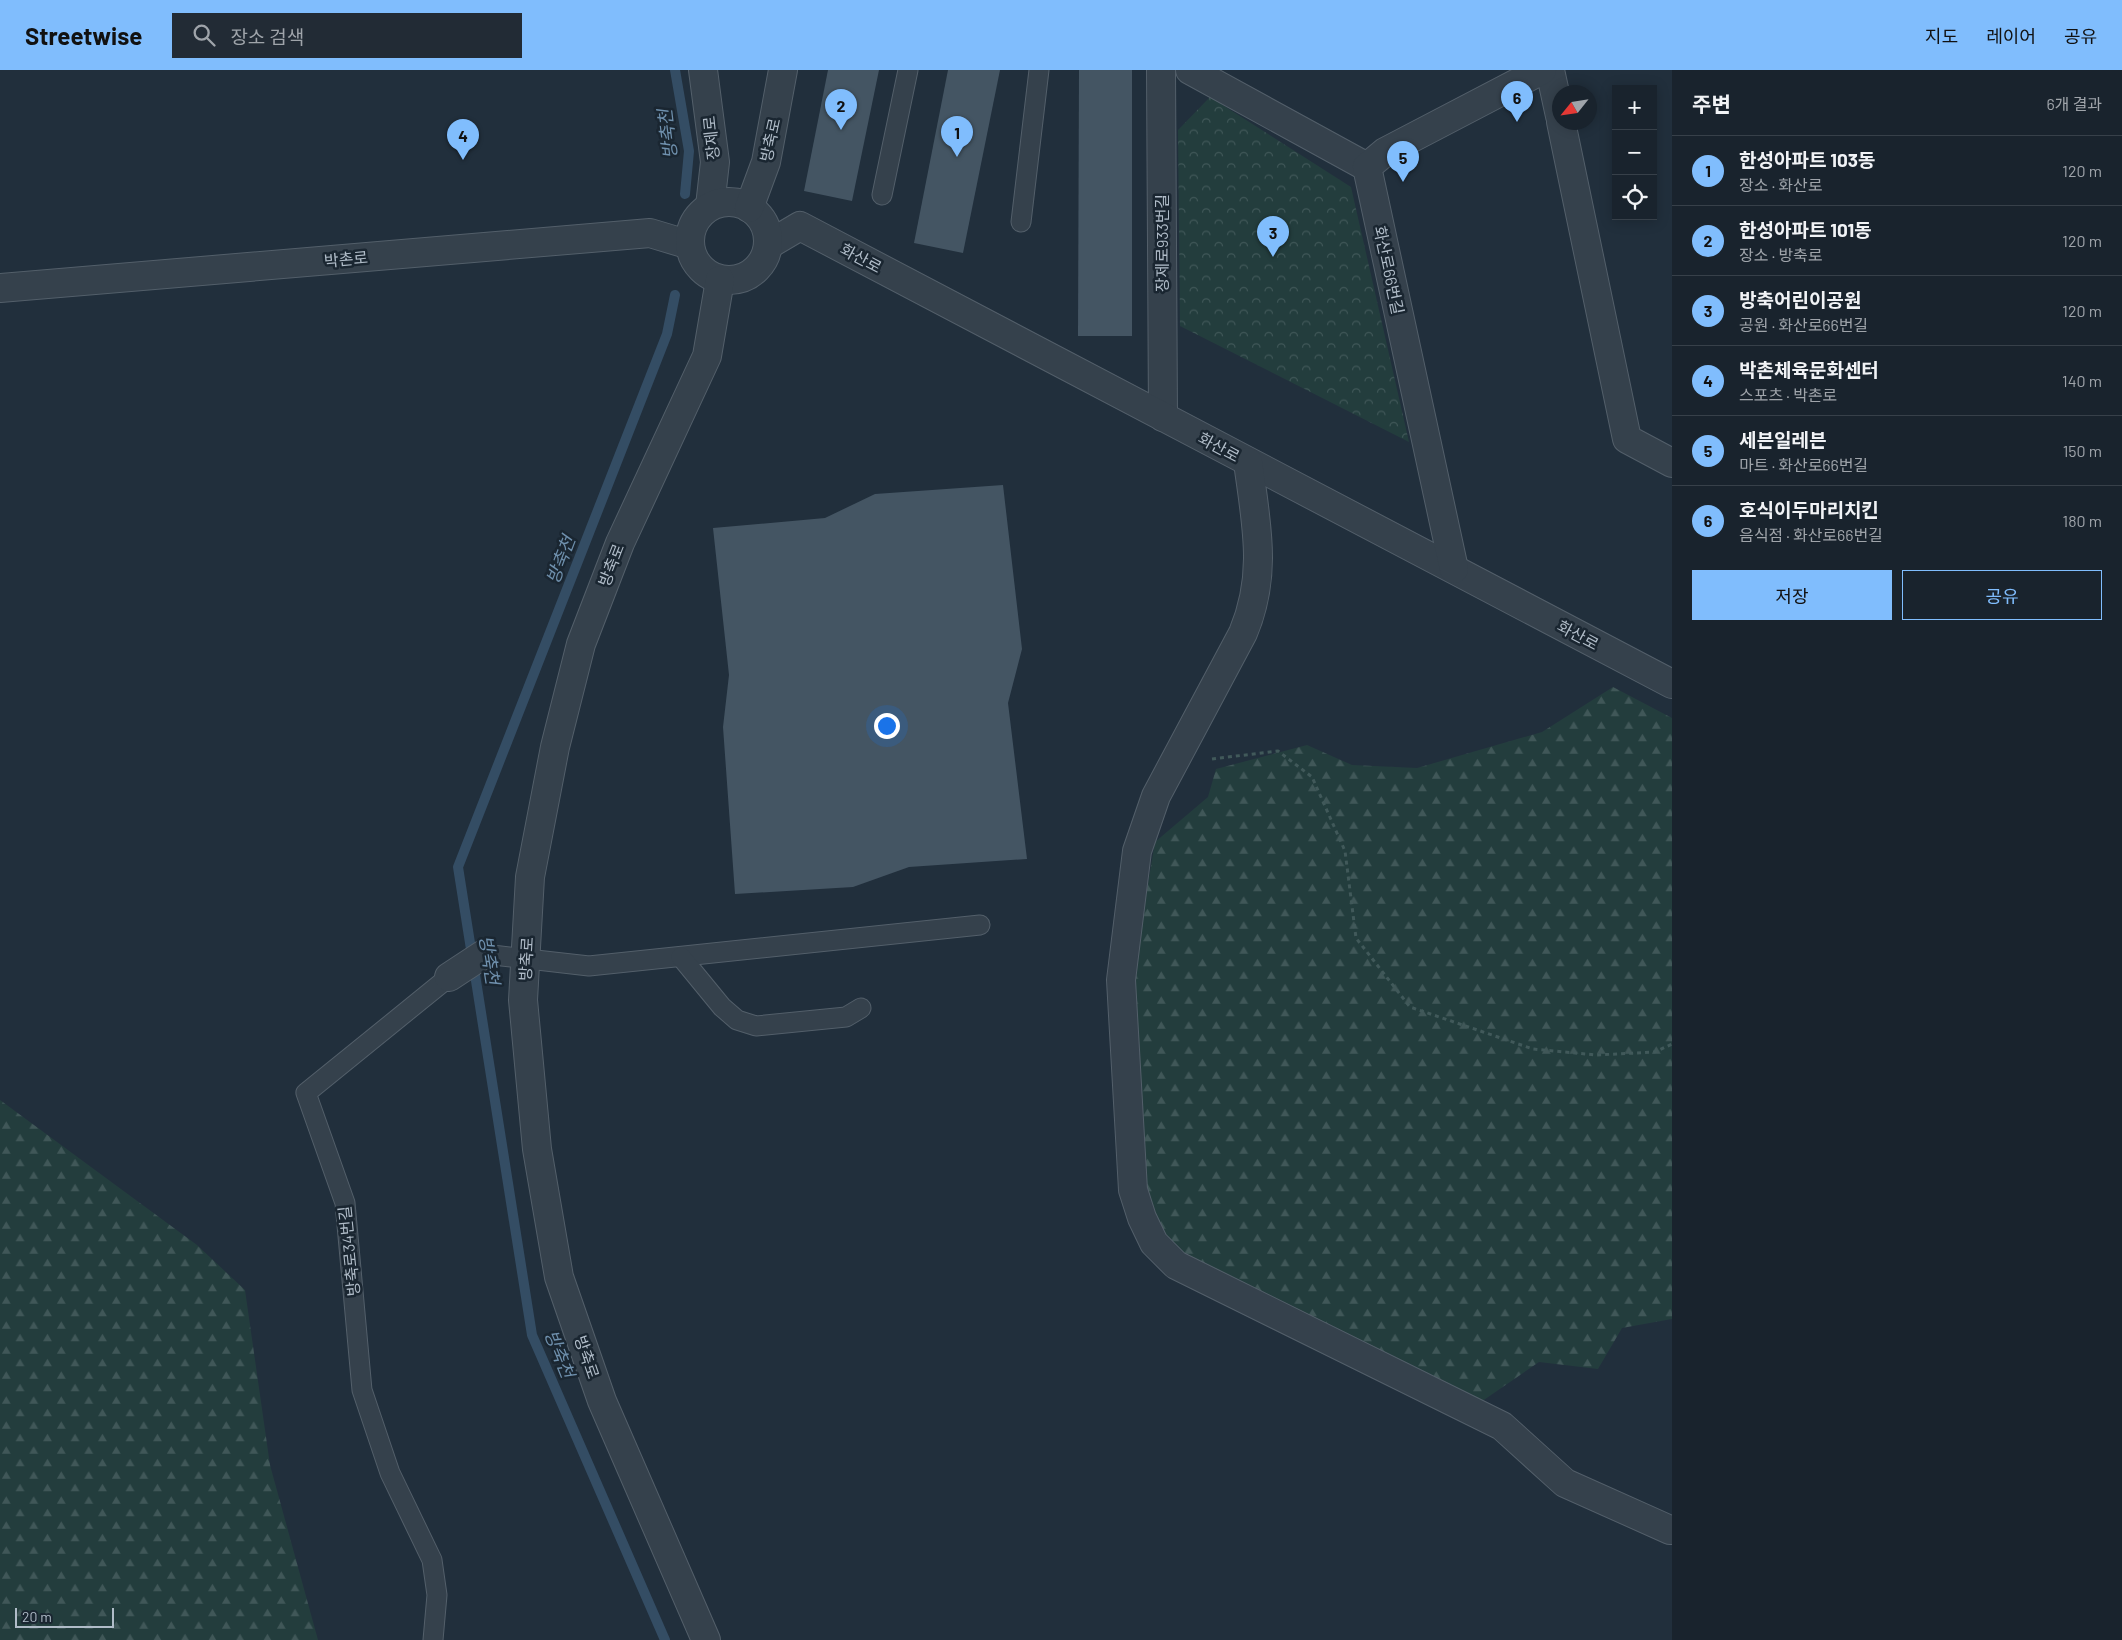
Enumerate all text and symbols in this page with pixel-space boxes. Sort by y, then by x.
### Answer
search box [172,13,522,58]
text: Streetwise [25,21,142,50]
icon: search [190,21,218,49]
text: 장소 검색 [230,25,304,48]
text: 지도 [1925,25,1958,47]
text: 레이어 [1986,25,2036,47]
text: 공유 [2064,25,2097,47]
pin: 6 [1501,81,1533,122]
north arrow [1552,85,1597,130]
map controls [1612,85,1657,220]
button: + [1612,85,1657,130]
pin: 2 [825,89,857,130]
text: 주변 [1692,91,1731,116]
text: 6개 결과 [2046,94,2102,113]
water label: 방축천 [653,106,681,160]
street label: 장제로 [699,115,722,161]
street label: 방축로 [756,116,783,163]
pin: 1 [941,116,973,157]
pin: 4 [447,119,479,160]
button: − [1612,130,1657,175]
pin: 5 [1387,141,1419,182]
text: 한성아파트 103동 [1739,148,1876,171]
text: 1 [1705,161,1711,180]
text: 120 m [2062,161,2102,180]
button: locate [1612,175,1657,220]
text: 장소 · 화산로 [1739,175,1822,194]
street label: 장제로933번길 [1152,194,1171,292]
pin: 3 [1257,216,1289,257]
text: 한성아파트 101동 [1739,218,1872,241]
street label: 화산로66번길 [1371,224,1408,316]
text: 2 [1704,231,1712,250]
text: 120 m [2062,231,2102,250]
street label: 화산로 [837,239,885,276]
text: 장소 · 방축로 [1739,245,1822,264]
street label: 박촌로 [323,247,369,270]
text: 방축어린이공원 [1739,288,1861,311]
text: 3 [1704,301,1712,320]
text: 120 m [2062,301,2102,320]
text: 공원 · 화산로66번길 [1739,315,1868,334]
text: 박촌체육문화센터 [1739,358,1879,381]
text: 4 [1703,371,1713,390]
text: 140 m [2062,371,2102,390]
text: 스포츠 · 박촌로 [1739,385,1837,404]
street label: 화산로 [1195,428,1243,465]
text: 세븐일레븐 [1739,428,1826,451]
text: 5 [1704,441,1712,460]
text: 150 m [2063,441,2102,460]
text: 마트 · 화산로66번길 [1739,455,1868,474]
text: 호식이두마리치킨 [1739,498,1879,521]
text: 6 [1704,511,1712,530]
text: 180 m [2063,511,2102,530]
text: 음식점 · 화산로66번길 [1739,525,1883,544]
water label: 방축천 [541,530,580,587]
street label: 방축로 [594,541,627,589]
button: 저장 [1692,570,1892,620]
button: 공유 [1902,570,2102,620]
street label: 화산로 [1554,616,1602,653]
your location [874,713,900,739]
water label: 방축천 [475,934,505,989]
street label: 방축로 [515,936,536,982]
street label: 방축로34번길 [334,1205,363,1297]
water label: 방축천 [540,1326,580,1383]
street label: 방축로 [571,1333,604,1381]
scale bar [15,1605,114,1628]
text: 20 m [22,1608,52,1625]

